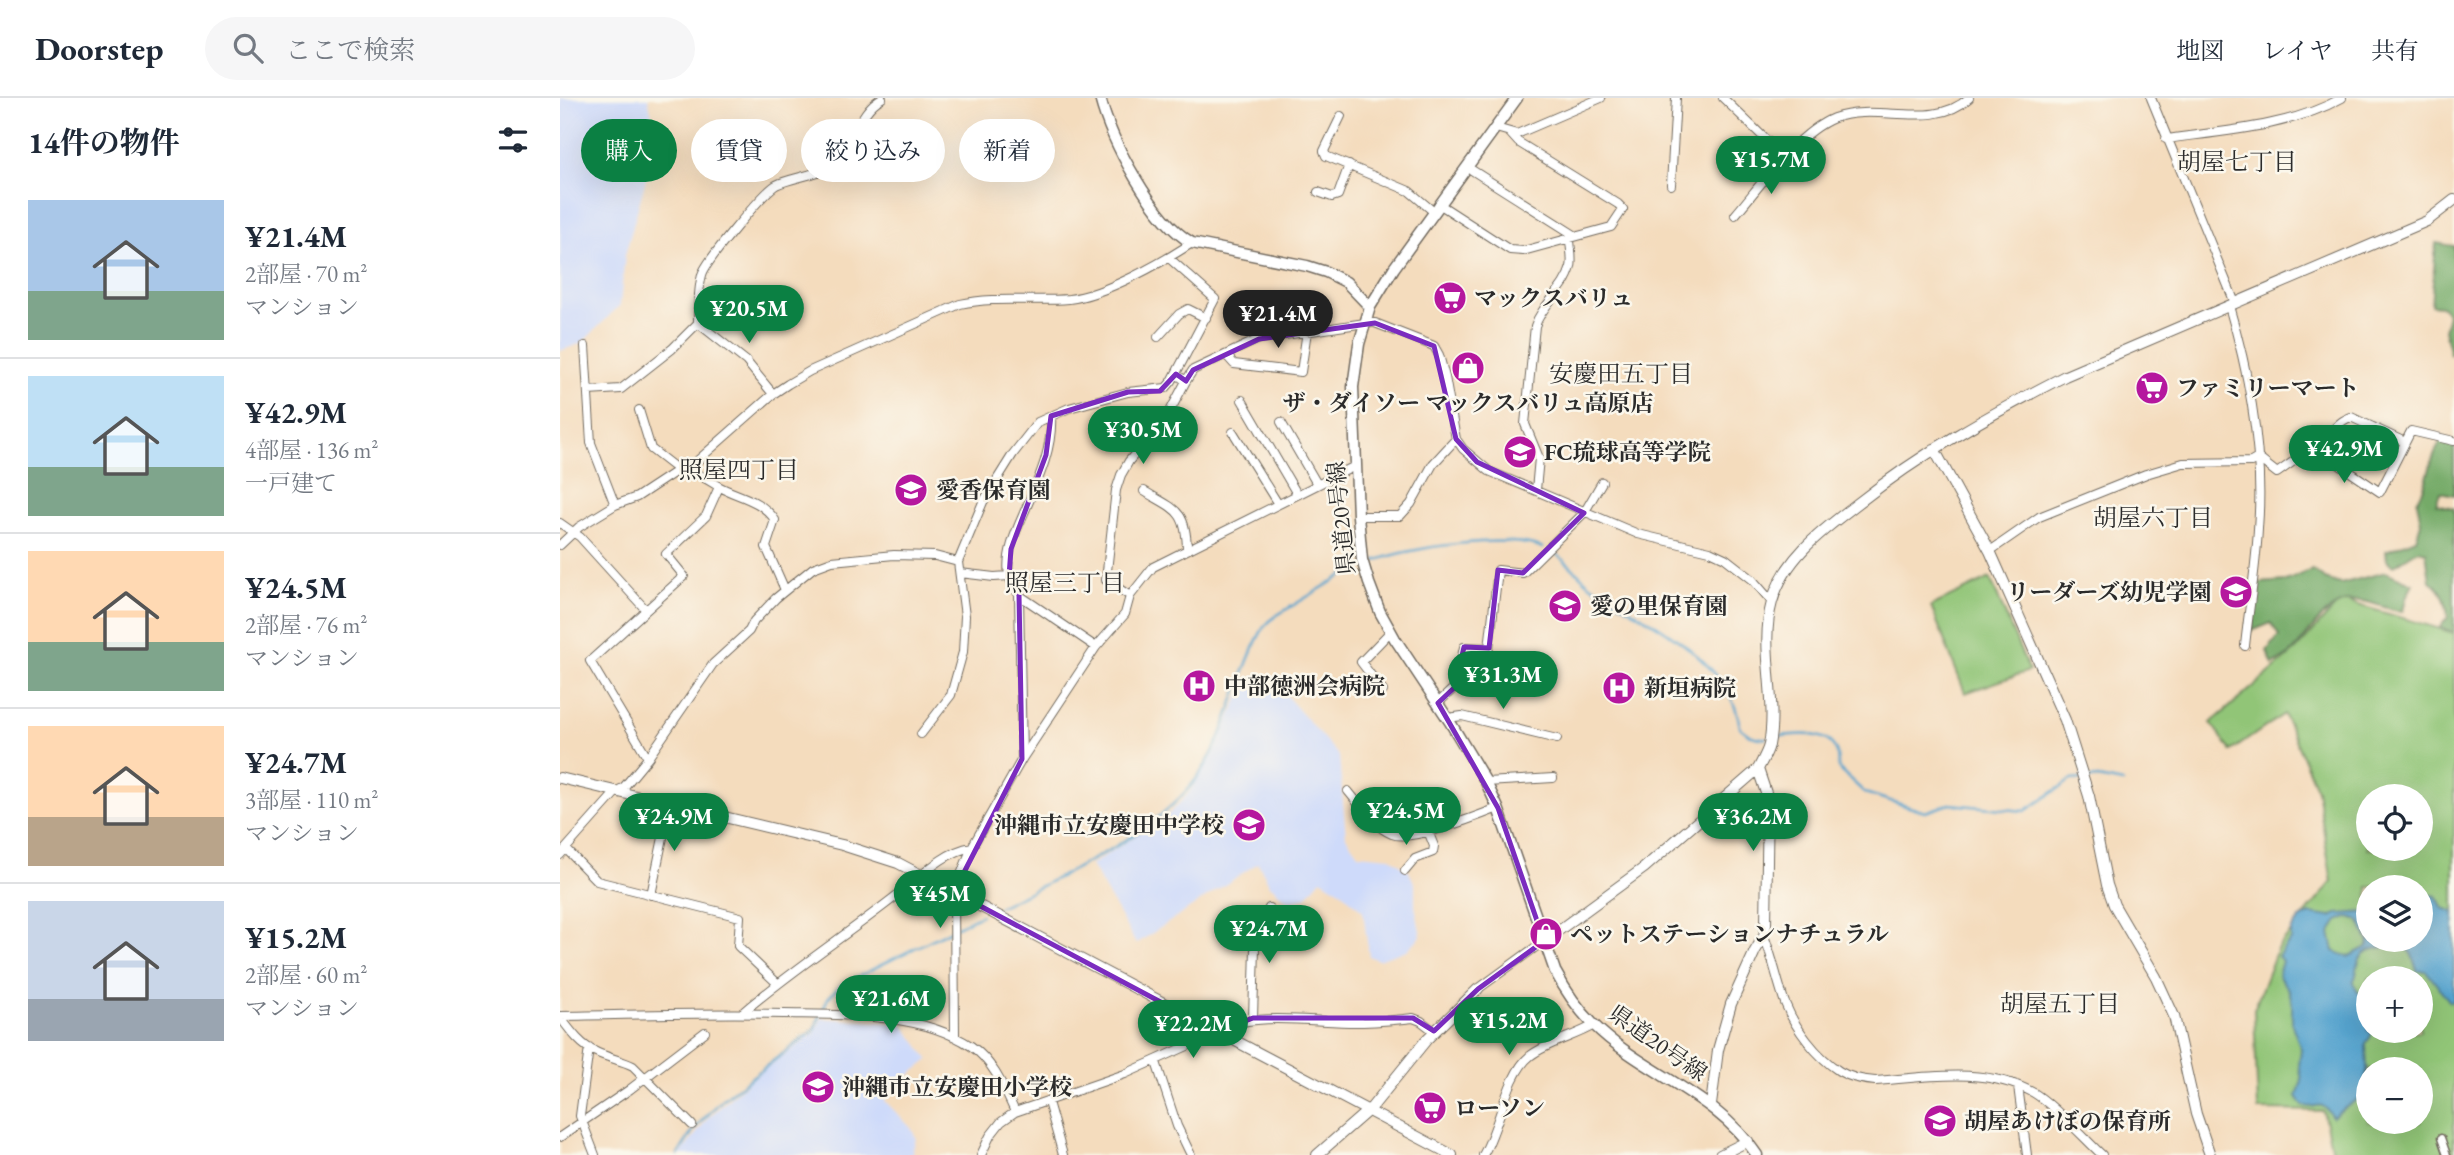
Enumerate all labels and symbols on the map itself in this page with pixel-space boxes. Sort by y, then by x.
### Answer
pin: ¥15.7M [1714,136,1828,196]
district label: 胡屋七丁目 [2177,146,2297,177]
supermarket icon: マックスバリュ [1431,279,1469,317]
place label: マックスバリュ [1474,283,1633,313]
pin: ¥20.5M [692,286,806,345]
pin: ¥21.4M [1221,290,1335,350]
shop icon: ザ・ダイソー マックスバリュ高原店 [1449,349,1487,387]
district label: 安慶田五丁目 [1549,358,1693,389]
supermarket icon: ファミリーマート [2133,369,2171,407]
place label: ファミリーマート [2176,373,2360,403]
place label: ザ・ダイソー マックスバリュ高原店 [1282,388,1654,418]
pin: ¥30.5M [1086,406,1200,466]
pin: ¥42.9M [2287,426,2401,485]
school or university icon: FC琉球高等学院 [1501,433,1539,471]
place label: FC琉球高等学院 [1544,437,1711,467]
district label: 照屋四丁目 [679,454,799,485]
street label: 県道20号線 [1320,460,1362,576]
school or university icon: 愛香保育園 [892,471,930,509]
place label: 愛香保育園 [936,475,1051,505]
district label: 胡屋六丁目 [2093,502,2213,533]
district label: 照屋三丁目 [1005,567,1125,598]
school or university icon: リーダーズ幼児学園 [2217,573,2255,611]
place label: リーダーズ幼児学園 [2006,577,2212,607]
school or university icon: 愛の里保育園 [1546,587,1584,625]
place label: 愛の里保育園 [1590,591,1728,621]
pin: ¥31.3M [1446,652,1560,711]
hospital icon: 中部徳洲会病院 [1180,667,1218,705]
hospital icon: 新垣病院 [1600,669,1638,707]
place label: 中部徳洲会病院 [1224,671,1385,701]
place label: 新垣病院 [1644,673,1736,703]
pin: ¥24.5M [1349,788,1463,847]
pin: ¥24.9M [617,794,731,853]
pin: ¥36.2M [1696,794,1810,853]
school or university icon: 沖縄市立安慶田中学校 [1230,806,1268,844]
place label: 沖縄市立安慶田中学校 [994,810,1224,840]
pin: ¥45M [899,870,981,930]
pin: ¥24.7M [1212,906,1326,965]
shop icon: ペットステーションナチュラル [1527,915,1565,953]
place label: ペットステーションナチュラル [1570,919,1889,949]
pin: ¥21.6M [834,976,948,1035]
district label: 胡屋五丁目 [2000,988,2120,1019]
pin: ¥15.2M [1452,998,1566,1057]
street label: 県道20号線 [1603,998,1713,1088]
pin: ¥22.2M [1136,1000,1250,1060]
school or university icon: 沖縄市立安慶田小学校 [799,1068,837,1106]
place label: 沖縄市立安慶田小学校 [842,1072,1072,1102]
supermarket icon: ローソン [1411,1089,1449,1127]
place label: ローソン [1454,1093,1545,1123]
school or university icon: 胡屋あけぼの保育所 [1921,1102,1959,1140]
place label: 胡屋あけぼの保育所 [1964,1106,2171,1136]

